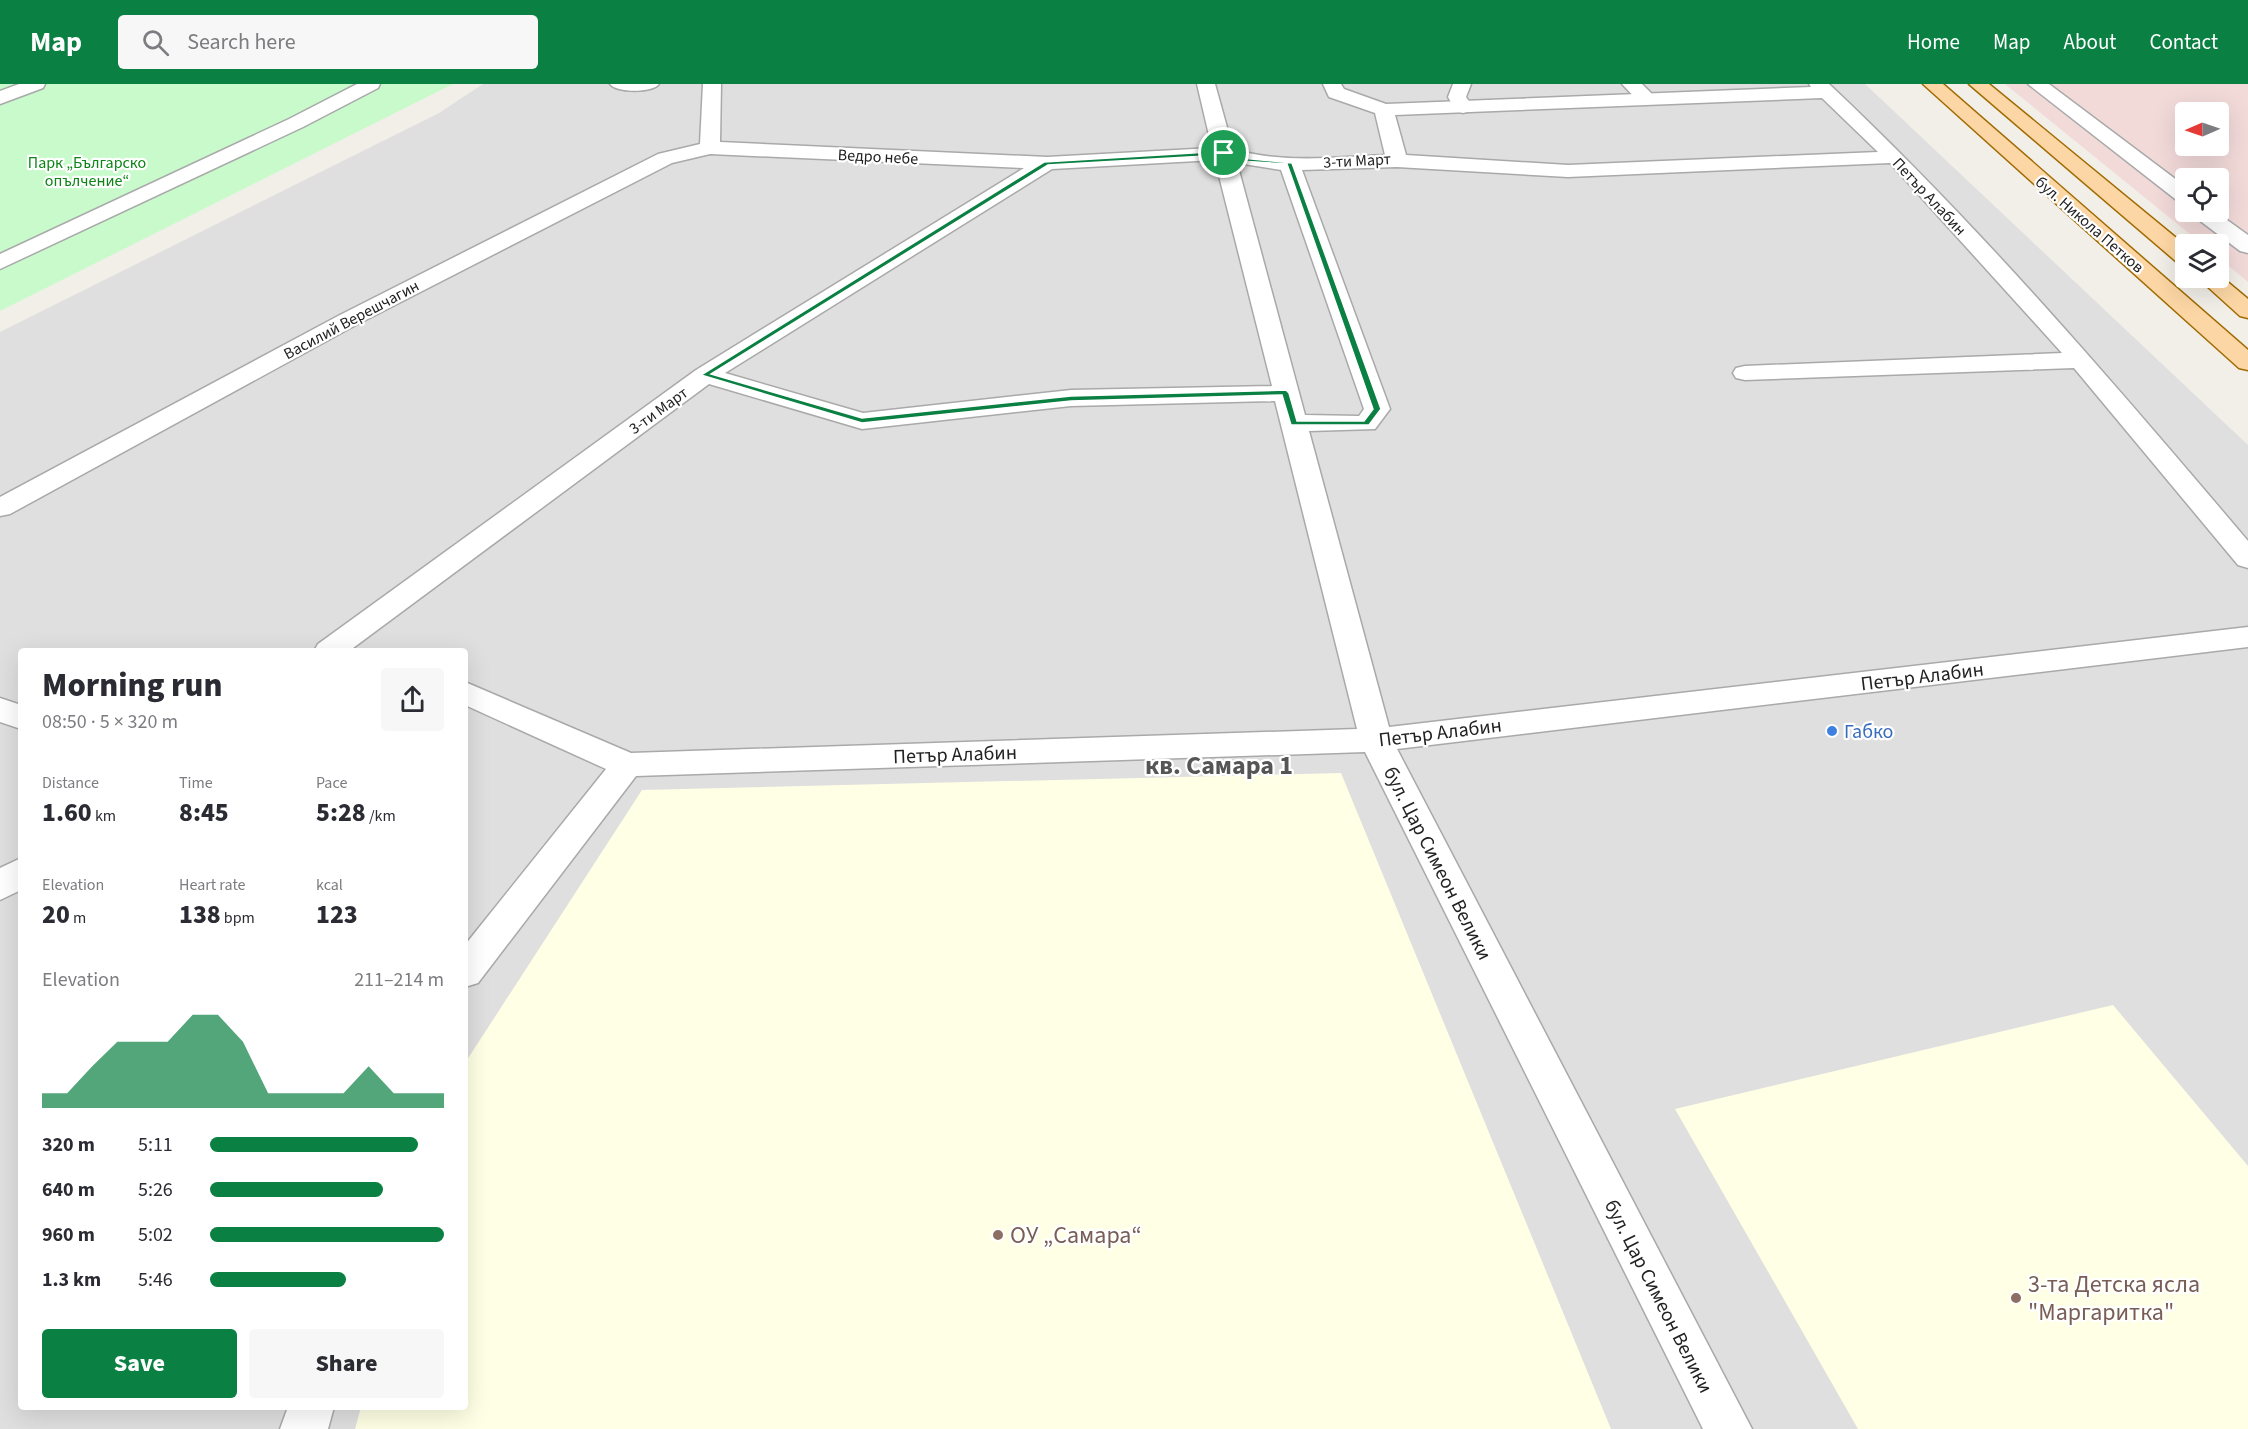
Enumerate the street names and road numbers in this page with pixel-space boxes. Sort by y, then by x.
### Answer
street label: Ведро небе [837,144,919,170]
street label: 3-ти Март [1323,148,1391,174]
street label: Петър Алабин [1887,153,1971,240]
street label: бул. Никола Петков [2030,171,2148,278]
street label: Василий Верешчагин [280,275,423,365]
street label: 3-ти Март [625,382,692,440]
street label: Петър Алабин [1859,656,1985,698]
street label: Петър Алабин [1377,712,1503,754]
street label: Петър Алабин [893,739,1017,771]
street label: бул. Цар Симеон Велики [1376,762,1498,965]
street label: бул. Цар Симеон Велики [1597,1195,1719,1398]

